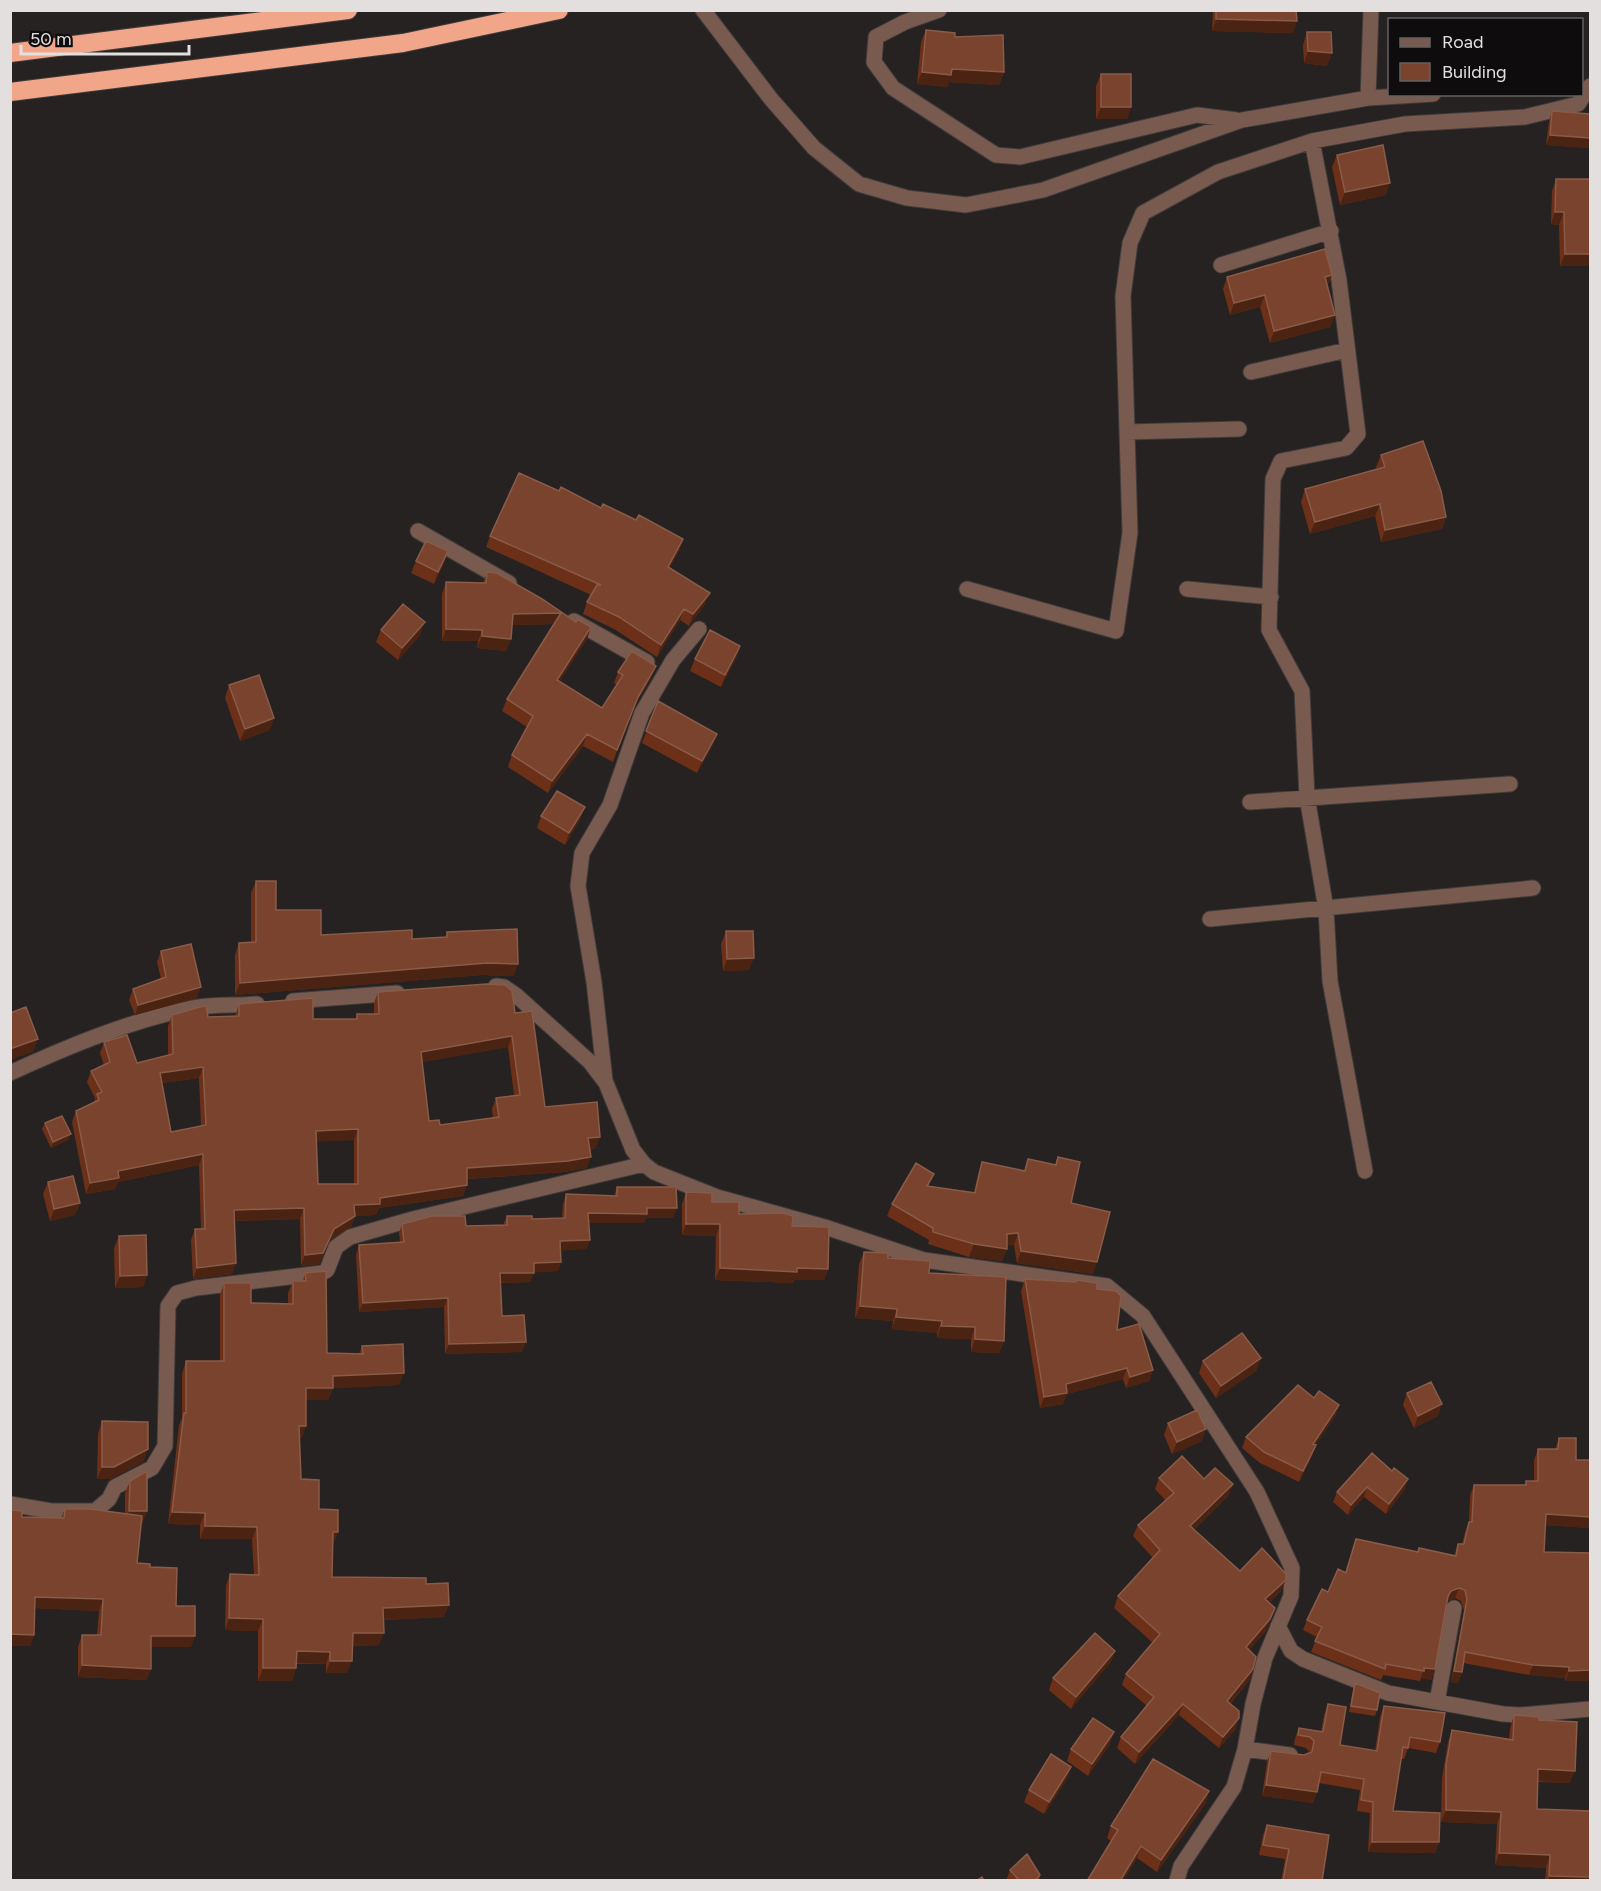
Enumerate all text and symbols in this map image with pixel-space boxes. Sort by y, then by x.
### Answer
scale bar [21,18,189,56]
legend [1388,18,1583,96]
text: 50 m [30,28,72,50]
text: Road [1442,31,1483,53]
text: Building [1442,61,1507,83]

